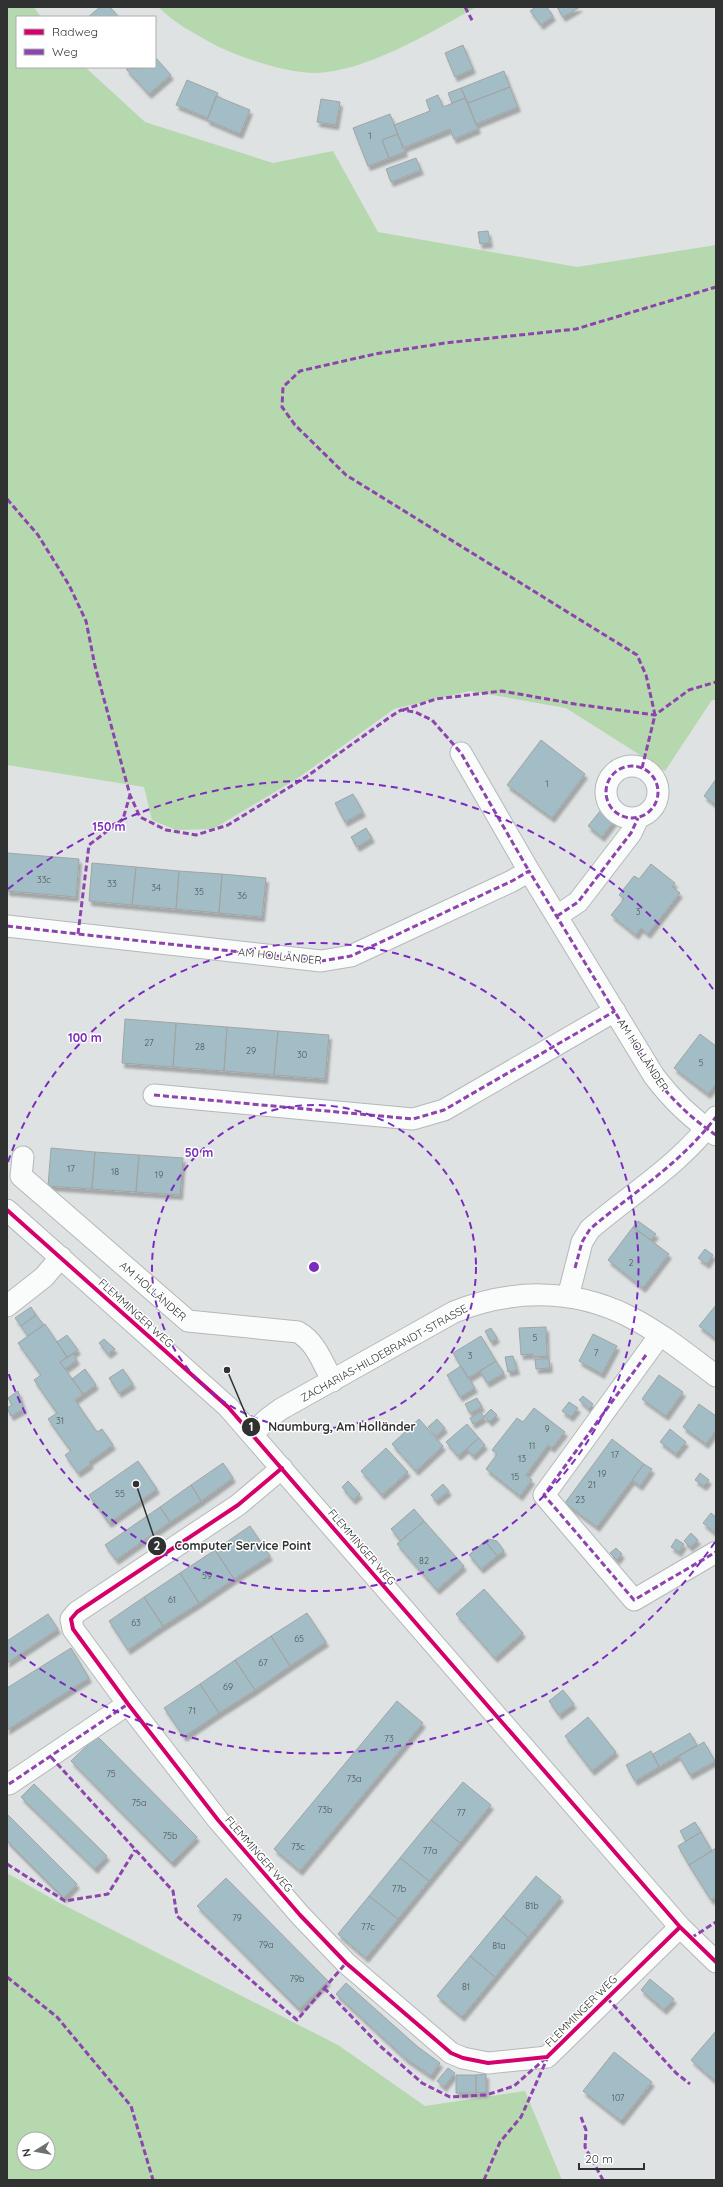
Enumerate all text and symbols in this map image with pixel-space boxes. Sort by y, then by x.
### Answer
legend [16,16,156,68]
text: Radweg [52,24,98,39]
text: Weg [52,44,78,59]
house number: 1 [368,130,372,141]
house number: 1 [545,778,549,789]
text: 150 m [92,819,126,834]
house number: 33c [37,874,51,885]
house number: 33 [107,878,117,889]
house number: 34 [151,882,161,893]
house number: 35 [194,886,204,897]
house number: 36 [237,890,247,901]
house number: 3 [636,906,641,917]
street label: AM HOLLÄNDER [238,945,322,967]
street label: AM HOLLÄNDER [614,1016,672,1094]
text: 100 m [68,1030,102,1045]
house number: 27 [144,1037,154,1048]
house number: 28 [195,1041,205,1052]
house number: 29 [246,1045,256,1056]
house number: 30 [297,1049,307,1060]
house number: 5 [699,1057,704,1068]
text: 50 m [185,1145,213,1160]
house number: 17 [67,1163,75,1174]
house number: 18 [111,1166,119,1177]
house number: 19 [155,1169,163,1180]
house number: 2 [629,1257,634,1268]
street label: AM HOLLÄNDER [117,1258,189,1324]
centre of rings [307,1260,321,1274]
street label: FLEMMINGER WEG [96,1276,176,1350]
street label: ZACHARIAS-HILDEBRANDT-STRASSE [298,1301,470,1405]
house number: 5 [533,1332,538,1343]
house number: 7 [594,1347,599,1358]
house number: 3 [468,1350,473,1361]
house number: 31 [56,1415,64,1426]
callout: Naumburg, Am Holländer [241,1415,424,1439]
text: 1 [249,1419,253,1434]
text: Naumburg, Am Holländer [268,1419,416,1434]
house number: 9 [544,1423,550,1434]
house number: 11 [529,1440,535,1451]
house number: 17 [611,1449,619,1460]
house number: 13 [518,1453,526,1464]
house number: 19 [598,1468,606,1479]
house number: 15 [511,1471,519,1482]
house number: 21 [588,1479,596,1490]
house number: 55 [115,1488,125,1499]
house number: 23 [575,1494,585,1505]
street label: FLEMMINGER WEG [325,1506,399,1588]
callout: Computer Service Point [147,1534,320,1558]
text: 2 [154,1538,161,1553]
text: Computer Service Point [175,1538,312,1553]
house number: 82 [419,1555,429,1566]
house number: 59 [202,1570,212,1581]
house number: 61 [168,1594,176,1605]
house number: 63 [131,1617,141,1628]
house number: 65 [294,1633,304,1644]
house number: 67 [258,1657,268,1668]
house number: 69 [223,1681,233,1692]
house number: 71 [188,1705,196,1716]
house number: 73 [384,1733,394,1744]
house number: 75 [106,1768,116,1779]
house number: 73a [347,1773,361,1784]
house number: 75a [132,1797,146,1808]
house number: 73b [318,1804,333,1815]
house number: 77 [456,1807,466,1818]
street label: FLEMMINGER WEG [222,1813,296,1895]
house number: 75b [163,1830,178,1841]
house number: 73c [291,1841,305,1852]
house number: 77a [423,1845,437,1856]
house number: 77b [392,1883,407,1894]
house number: 81b [525,1900,539,1911]
house number: 79 [232,1912,242,1923]
house number: 77c [361,1921,375,1932]
house number: 79a [258,1939,274,1950]
house number: 81a [492,1940,506,1951]
street label: FLEMMINGER WEG [542,1972,620,2050]
house number: 79b [289,1973,305,1984]
house number: 81 [462,1981,470,1992]
house number: 107 [612,2092,625,2103]
north arrow [16,2131,56,2171]
scale bar [579,2145,644,2171]
text: N [19,2148,34,2158]
text: 20 m [585,2151,613,2166]

